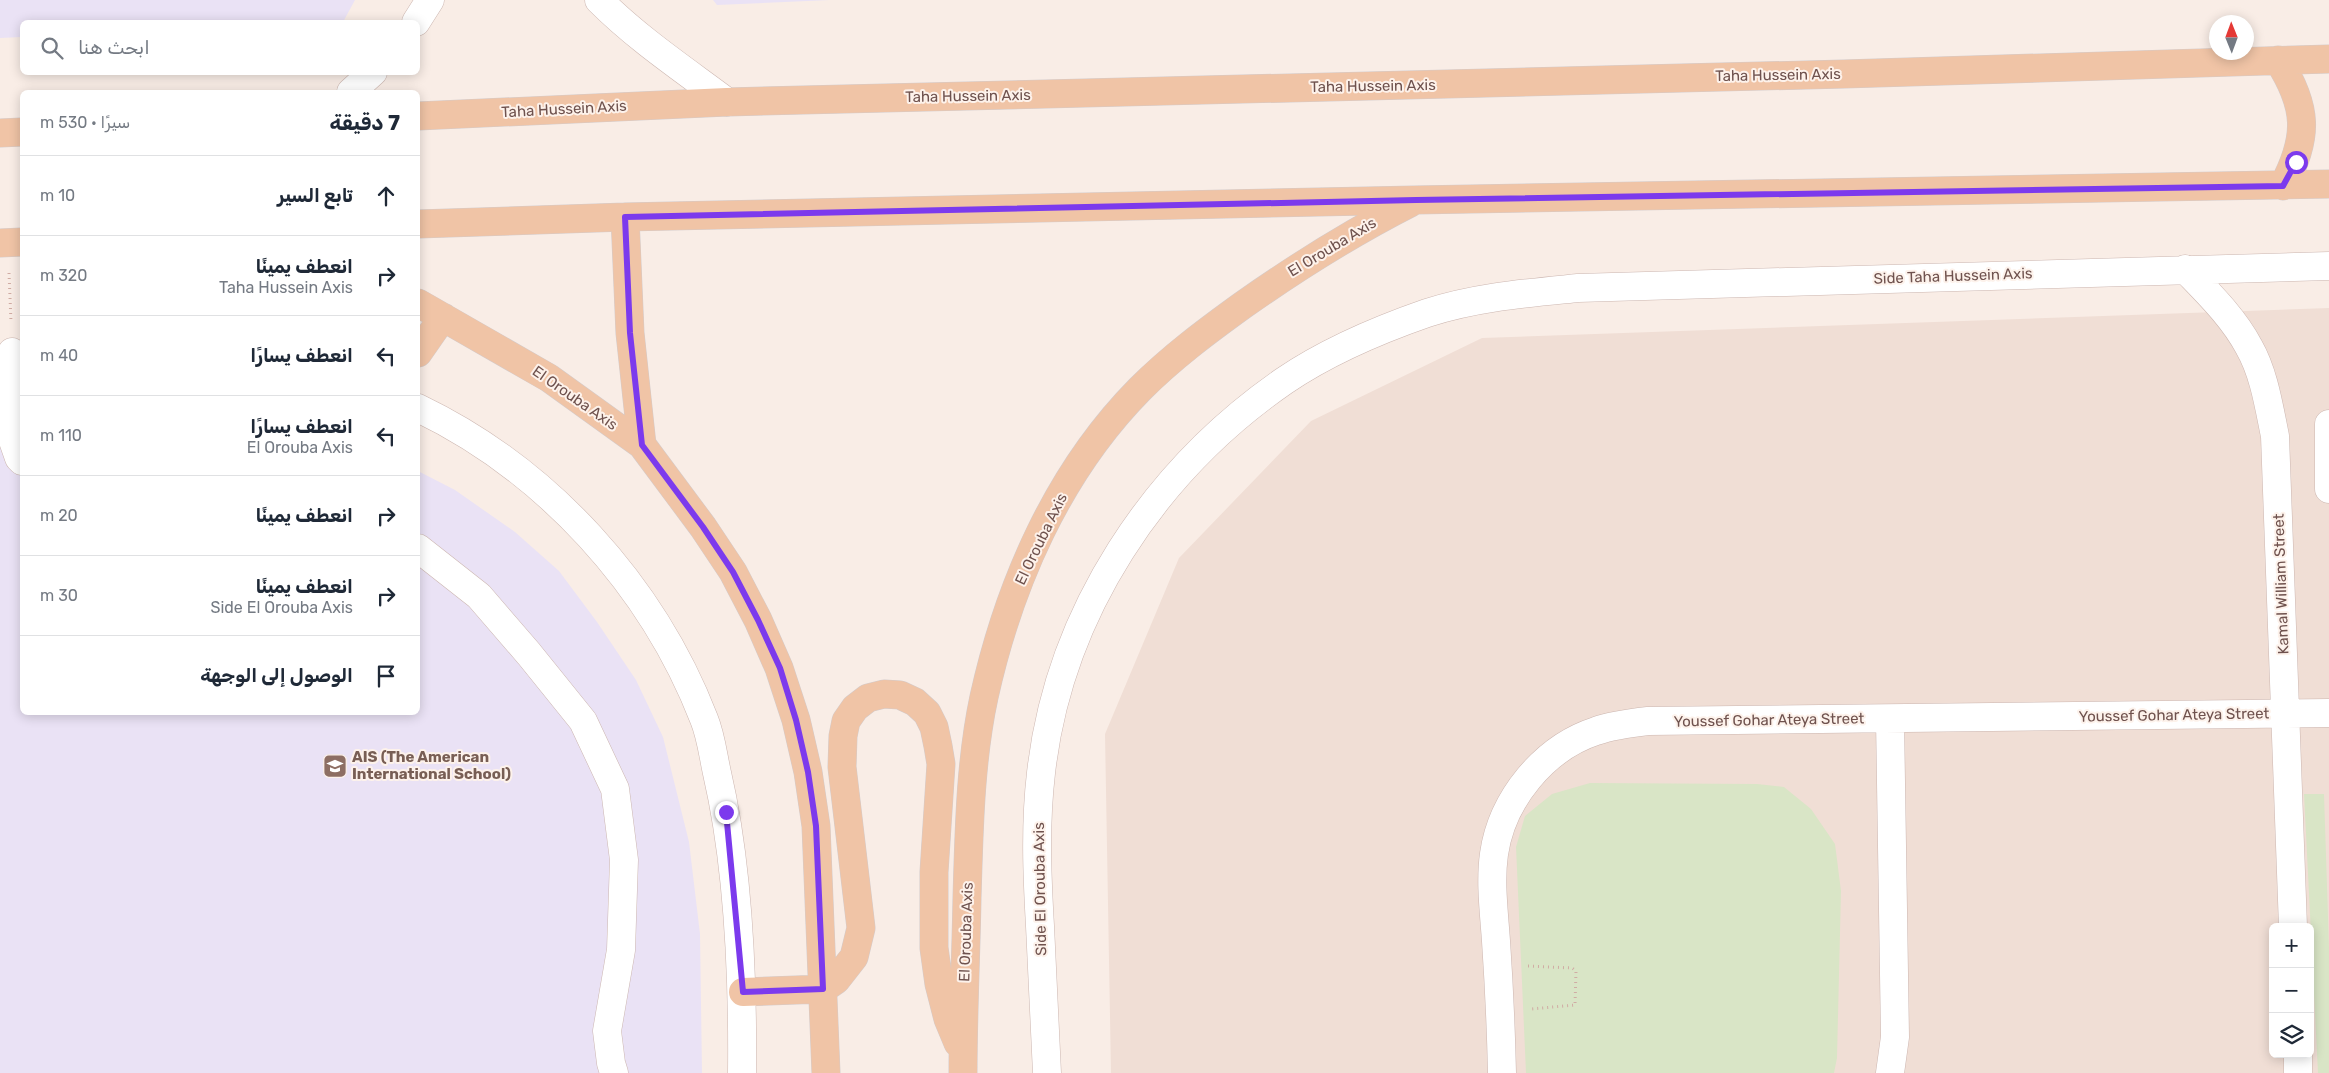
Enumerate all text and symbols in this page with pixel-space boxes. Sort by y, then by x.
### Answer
north arrow [2209,15,2254,60]
search box [20,20,420,75]
icon: search [38,34,66,62]
text: ابحث هنا [78,36,150,59]
street label: Taha Hussein Axis [1715,65,1841,85]
street label: Taha Hussein Axis [1310,76,1436,96]
street label: Taha Hussein Axis [905,86,1031,106]
street label: Taha Hussein Axis [501,97,627,121]
text: 7 دقيقة [330,110,400,135]
text: سيرًا · 530 m [40,113,130,132]
route start [2285,151,2308,174]
icon: ahead [372,182,400,210]
text: تابع السير [277,184,353,207]
text: 10 m [40,186,75,205]
street label: El Orouba Axis [1285,213,1380,280]
text: انعطف يمينًا [256,255,353,278]
icon: right [372,262,400,290]
street label: Side Taha Hussein Axis [1873,264,2033,288]
text: 320 m [40,266,87,285]
text: Taha Hussein Axis [219,278,353,297]
icon: left [372,342,400,370]
text: انعطف يسارًا [250,344,353,367]
text: 40 m [40,346,78,365]
street label: El Orouba Axis [529,362,621,434]
text: انعطف يسارًا [250,415,353,438]
icon: left [372,422,400,450]
text: 110 m [40,426,82,445]
text: El Orouba Axis [247,438,353,457]
street label: El Orouba Axis [1011,490,1071,588]
icon: right [372,502,400,530]
text: انعطف يمينًا [256,504,353,527]
text: 20 m [40,506,78,525]
street label: Kamal William Street [2270,513,2292,655]
text: انعطف يمينًا [256,575,353,598]
icon: right [372,582,400,610]
text: 30 m [40,586,78,605]
text: Side El Orouba Axis [210,598,353,617]
icon: arrive [372,662,400,690]
text: الوصول إلى الوجهة [200,664,353,687]
street label: Youssef Gohar Ateya Street [2079,704,2270,726]
street label: Youssef Gohar Ateya Street [1674,709,1865,731]
place label: AIS (The American International School) [352,748,511,783]
school or university icon: AIS (The American International School) [322,753,348,779]
route end [715,801,738,824]
street label: Side El Orouba Axis [1030,822,1050,956]
street label: El Orouba Axis [955,882,977,982]
map controls [2269,923,2314,1058]
button: + [2269,923,2314,968]
button: − [2269,968,2314,1013]
button: layers [2269,1013,2314,1058]

